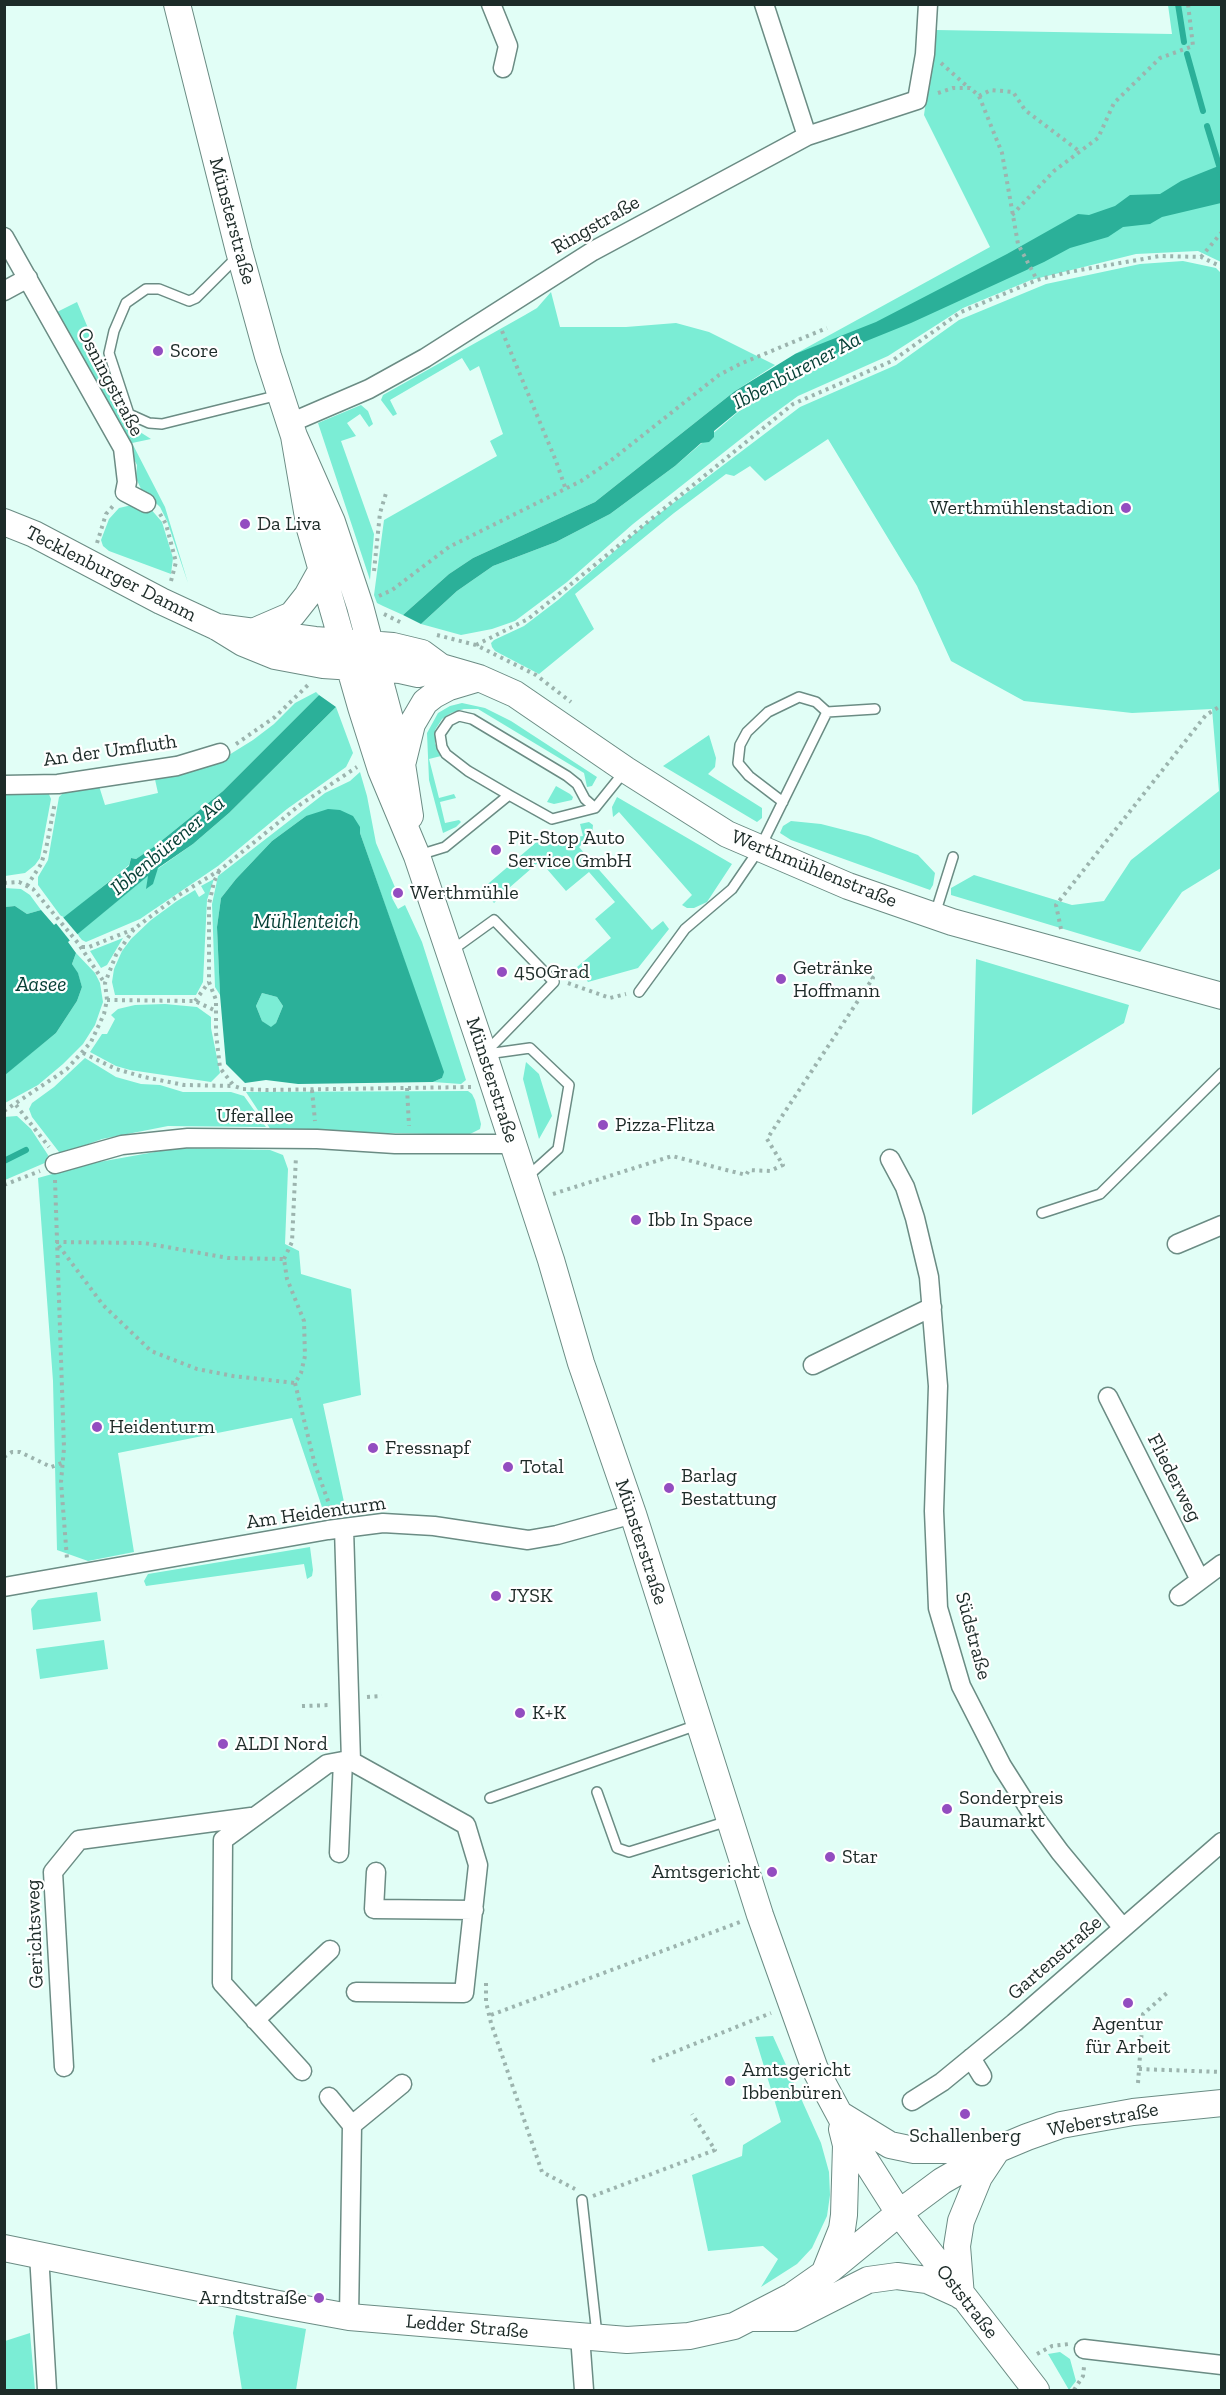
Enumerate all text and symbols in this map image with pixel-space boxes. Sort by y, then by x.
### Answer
street label: Münsterstraße [204,155,260,287]
street label: Ringstraße [548,190,644,260]
street label: Osningstraße [71,324,149,440]
water label: Ibbenbürener Aa [729,327,865,415]
place label: Score [170,339,218,363]
marker: Score [151,344,165,358]
place label: Werthmühlenstadion [930,496,1114,520]
marker: Werthmühlenstadion [1119,501,1133,515]
place label: Da Liva [257,512,321,536]
marker: Da Liva [238,517,252,531]
street label: Tecklenburger Damm [22,521,200,627]
street label: An der Umfluth [42,730,178,772]
water label: Ibbenbürener Aa [106,791,230,901]
street label: Werthmühlenstraße [728,825,900,913]
place label: Pit-Stop Auto Service GmbH [508,826,632,873]
marker: Pit-Stop Auto Service GmbH [489,843,503,857]
place label: Werthmühle [410,881,519,905]
marker: Werthmühle [391,886,405,900]
water label: Mühlenteich [253,909,359,935]
place label: Getränke Hoffmann [793,956,880,1003]
place label: 450Grad [514,960,589,984]
marker: 450Grad [495,965,509,979]
water label: Aasee [16,972,66,998]
marker: Getränke Hoffmann [774,972,788,986]
street label: Münsterstraße [460,1014,524,1146]
street label: Uferallee [216,1104,294,1128]
place label: Pizza-Flitza [615,1113,715,1137]
marker: Pizza-Flitza [596,1118,610,1132]
place label: Ibb In Space [648,1208,753,1232]
marker: Ibb In Space [629,1213,643,1227]
place label: Heidenturm [109,1415,215,1439]
marker: Heidenturm [90,1420,104,1434]
street label: Fliederweg [1142,1430,1206,1526]
place label: Fressnapf [385,1436,470,1460]
marker: Fressnapf [366,1441,380,1455]
place label: Total [520,1455,564,1479]
marker: Total [501,1460,515,1474]
place label: Barlag Bestattung [681,1464,777,1511]
street label: Münsterstraße [609,1476,673,1608]
marker: Barlag Bestattung [662,1481,676,1495]
street label: Am Heidenturm [245,1491,387,1535]
place label: JYSK [508,1584,553,1608]
marker: JYSK [489,1589,503,1603]
street label: Südstraße [950,1590,996,1682]
place label: K+K [532,1701,566,1725]
marker: K+K [513,1706,527,1720]
place label: ALDI Nord [235,1732,328,1756]
marker: ALDI Nord [216,1737,230,1751]
place label: Sonderpreis Baumarkt [959,1786,1063,1833]
marker: Sonderpreis Baumarkt [940,1802,954,1816]
place label: Star [842,1845,878,1869]
marker: Star [823,1850,837,1864]
place label: Amtsgericht [651,1860,760,1884]
marker: Amtsgericht [765,1865,779,1879]
street label: Gerichtsweg [21,1879,49,1989]
street label: Gartenstraße [1003,1911,1107,2005]
marker: Agentur für Arbeit [1121,1996,1135,2010]
place label: Agentur für Arbeit [1085,2012,1171,2059]
place label: Amtsgericht Ibbenbüren [742,2058,851,2105]
marker: Amtsgericht Ibbenbüren [723,2074,737,2088]
street label: Weberstraße [1046,2098,1160,2142]
marker: Schallenberg [958,2107,972,2121]
place label: Schallenberg [909,2124,1021,2148]
street label: Oststraße [931,2260,1003,2344]
place label: Arndtstraße [199,2286,307,2310]
marker: Arndtstraße [312,2291,326,2305]
street label: Ledder Straße [405,2310,529,2344]

